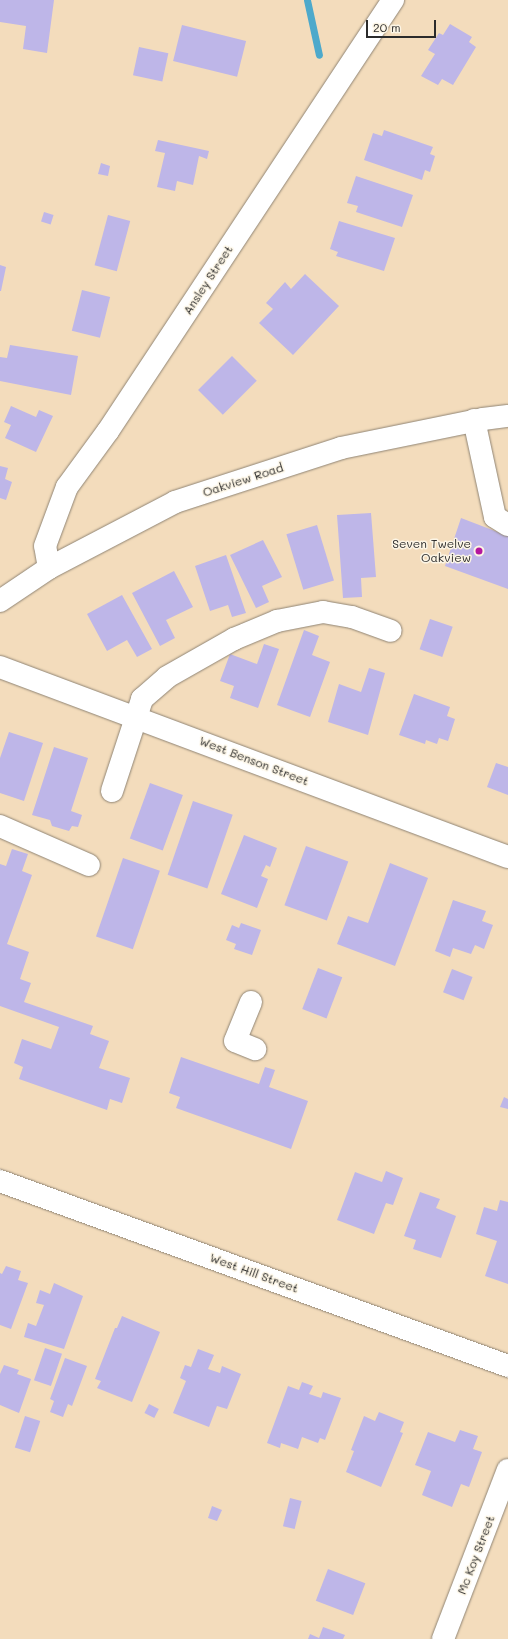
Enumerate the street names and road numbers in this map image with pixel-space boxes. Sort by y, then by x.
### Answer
street label: Ansley Street [180,243,236,317]
street label: Oakview Road [201,460,285,500]
street label: West Benson Street [197,733,311,789]
street label: West Hill Street [208,1250,300,1296]
street label: Mc Koy Street [454,1514,498,1596]

